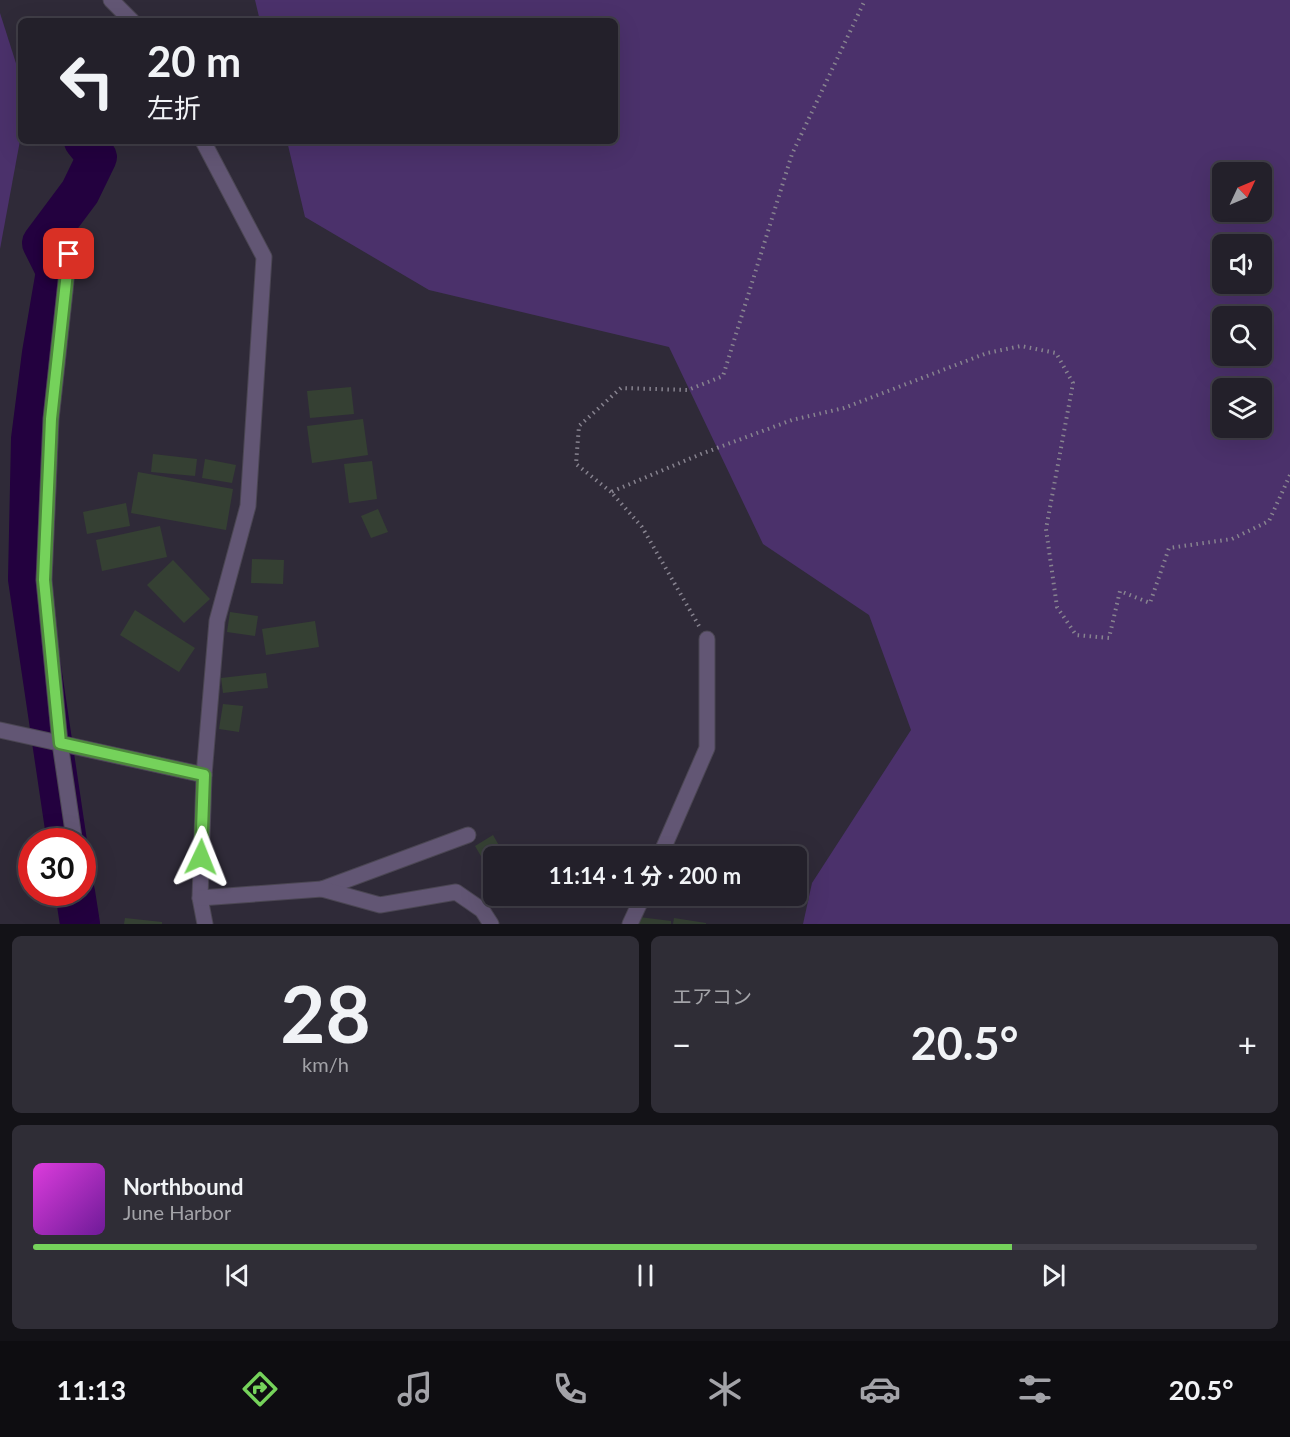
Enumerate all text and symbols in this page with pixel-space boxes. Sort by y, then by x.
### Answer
text: 20 m [147,36,241,86]
icon: left [48,42,126,120]
text: 左折 [147,91,201,124]
north arrow [1212,162,1272,222]
map controls [1212,162,1272,438]
pin [43,228,94,279]
button: sound [1212,234,1272,294]
icon: arrive [52,237,85,270]
button: search [1212,306,1272,366]
button: layers [1212,378,1272,438]
position arrow [169,825,233,889]
speed limit sign: 30 [18,828,96,906]
text: 11:14 · 1 分 · 200 m [549,862,741,889]
text: 28 [280,966,371,1060]
text: エアコン [672,984,752,1008]
text: 20.5° [911,1016,1018,1070]
text: − [672,1024,691,1064]
text: + [1238,1024,1257,1064]
text: km/h [302,1052,349,1076]
text: Northbound [123,1173,243,1200]
text: June Harbor [123,1200,231,1224]
icon: previous [221,1259,254,1292]
icon: pause [629,1259,662,1292]
icon: next [1037,1259,1070,1292]
icon: directions [239,1368,281,1410]
icon: music [394,1368,436,1410]
icon: phone [549,1368,591,1410]
icon: climate [704,1368,746,1410]
icon: car [859,1368,901,1410]
icon: filters [1014,1368,1056,1410]
text: 11:13 [56,1373,126,1406]
text: 20.5° [1169,1373,1233,1406]

